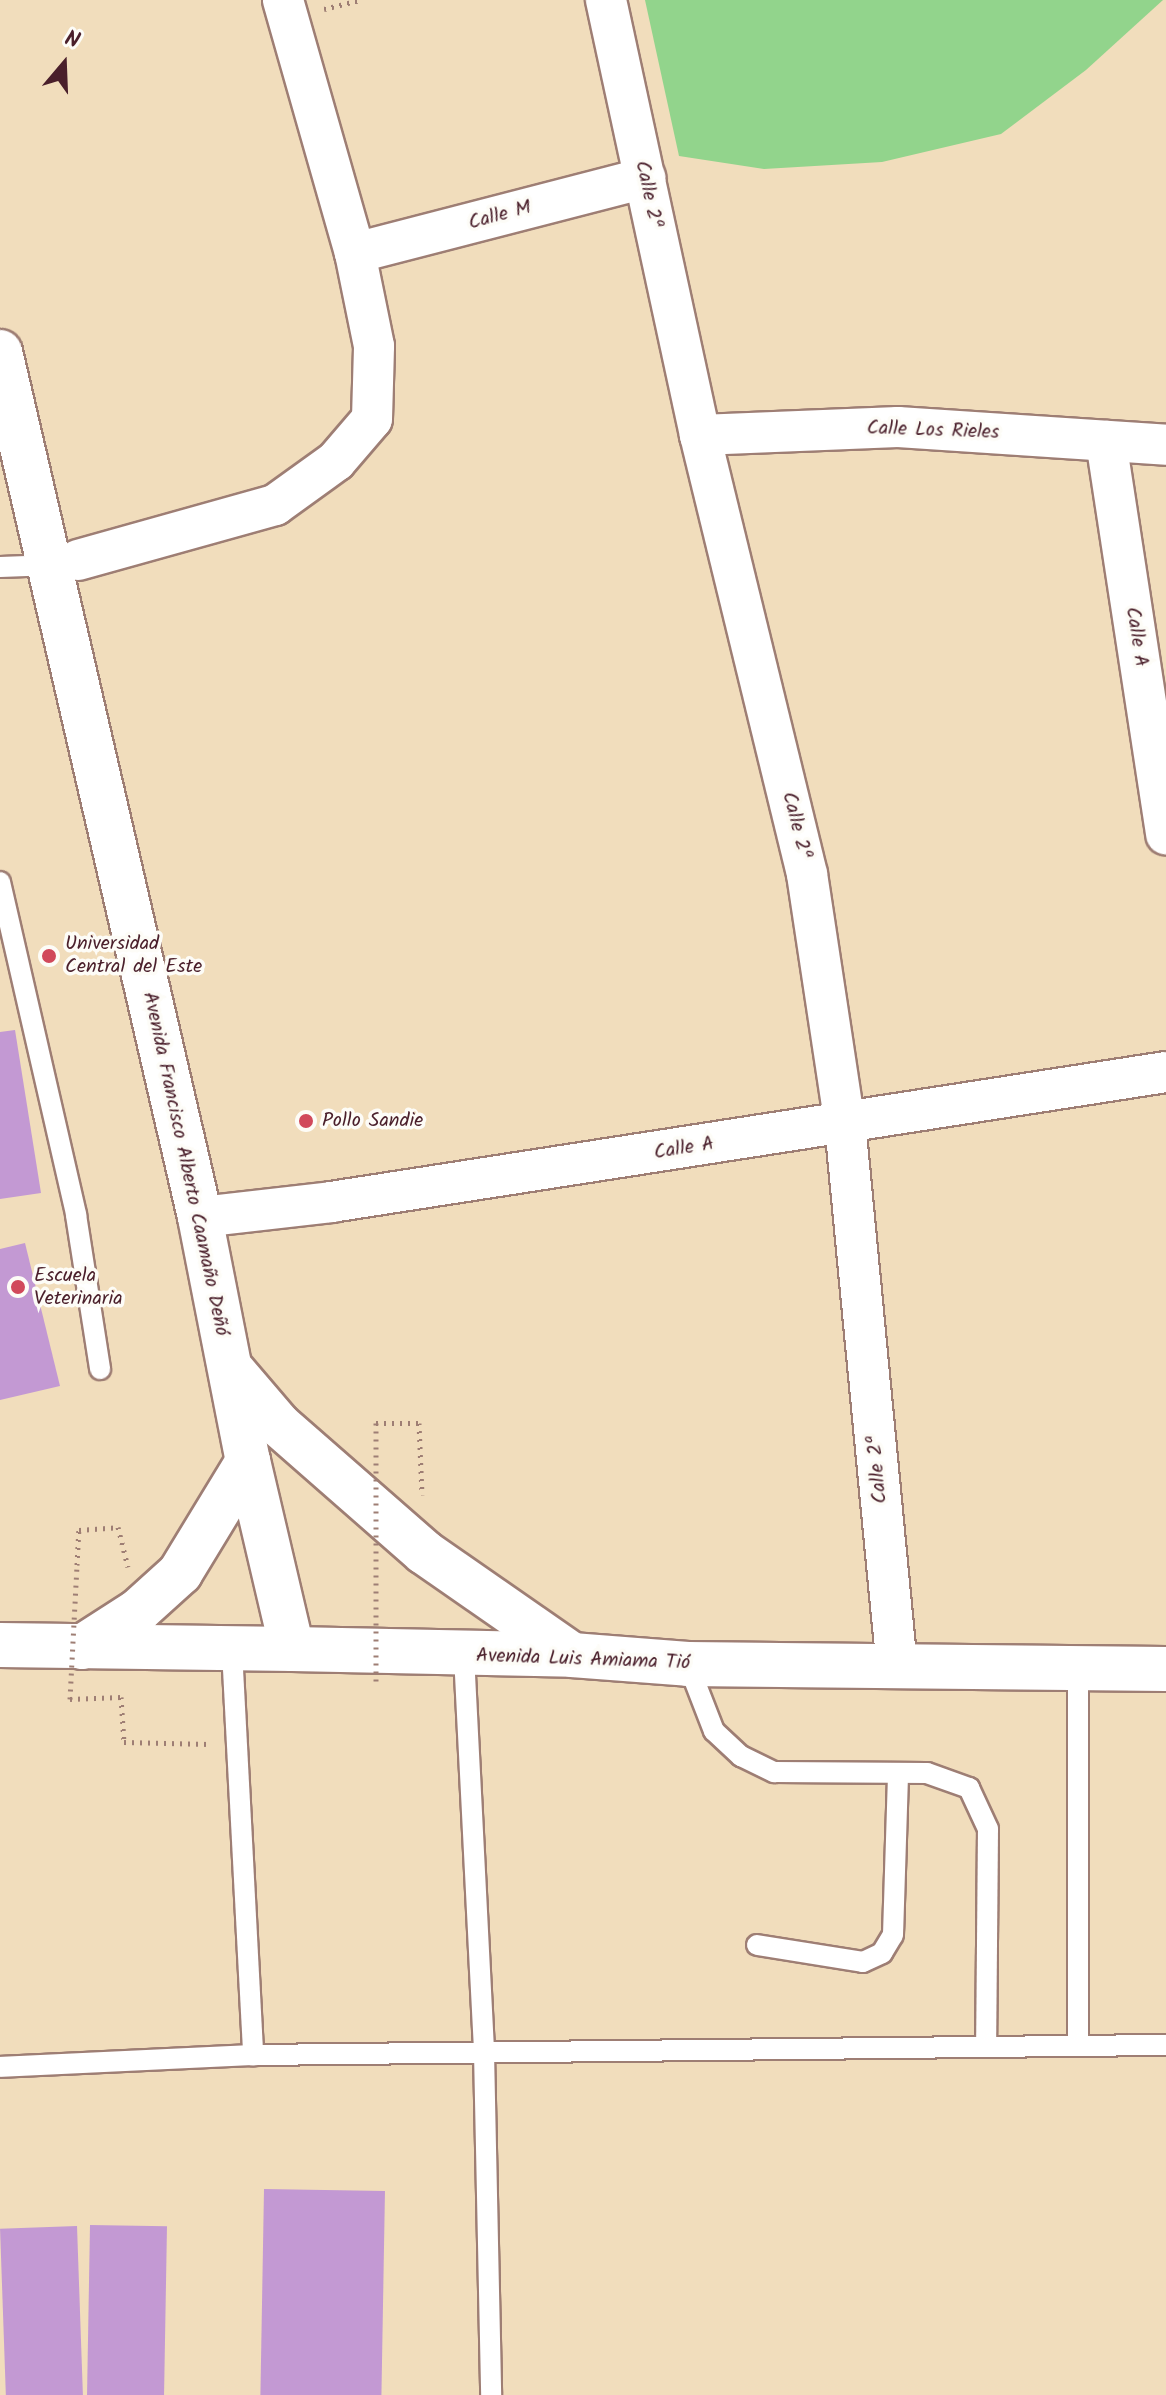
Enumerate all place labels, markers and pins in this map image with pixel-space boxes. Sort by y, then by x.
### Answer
place label: Universidad Central del Este [65,932,202,979]
marker: Universidad Central del Este [40,947,58,965]
place label: Pollo Sandie [322,1109,423,1133]
marker: Pollo Sandie [297,1112,315,1130]
place label: Escuela Veterinaria [34,1264,123,1311]
marker: Escuela Veterinaria [9,1278,27,1296]

